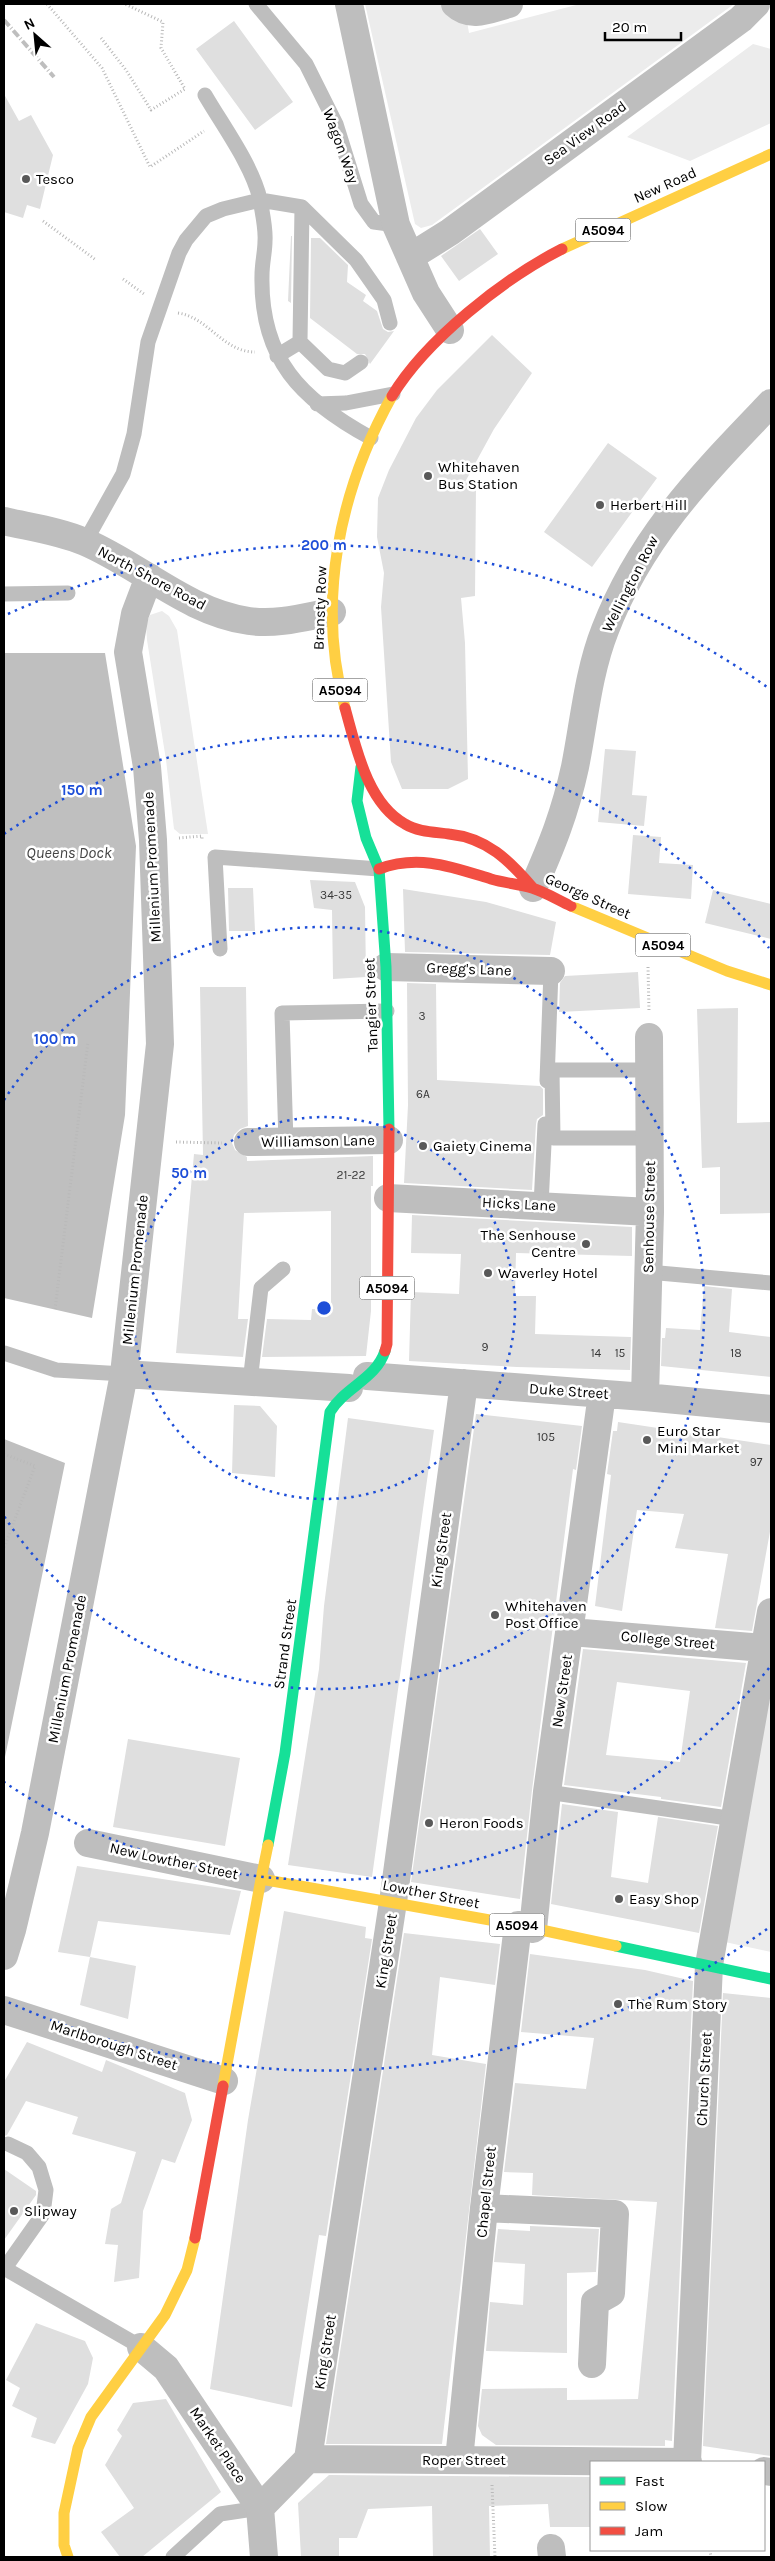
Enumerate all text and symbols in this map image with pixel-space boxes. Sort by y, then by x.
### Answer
north arrow [10,10,60,60]
scale bar [605,10,681,42]
text: N [21,14,38,34]
text: 20 m [612,18,647,36]
street label: Sea View Road [540,97,630,169]
street label: Wagon Way [319,106,363,186]
street label: New Road [631,163,699,207]
place label: Tesco [36,170,74,188]
marker: Tesco [20,173,32,185]
road number: A5094 [576,218,630,242]
place label: Whitehaven Bus Station [438,458,520,493]
marker: Whitehaven Bus Station [422,470,434,482]
place label: Herbert Hill [610,496,687,514]
marker: Herbert Hill [594,499,606,511]
street label: Wellington Row [598,533,662,635]
text: 200 m [301,536,347,554]
street label: North Shore Road [95,542,209,614]
street label: Bransty Row [310,565,330,650]
road number: A5094 [312,678,368,702]
text: 150 m [61,781,103,799]
street label: Millenium Promenade [139,791,165,943]
water label: Queens Dock [26,843,113,862]
street label: George Street [542,869,634,923]
house number: 34-35 [320,888,352,902]
road number: A5094 [636,934,690,956]
street label: Tangier Street [360,957,382,1052]
street label: Gregg's Lane [426,959,512,979]
house number: 3 [418,1009,426,1023]
text: 100 m [34,1030,76,1048]
house number: 6A [416,1087,430,1101]
street label: Williamson Lane [261,1131,375,1151]
place label: Gaiety Cinema [433,1137,532,1155]
marker: Gaiety Cinema [417,1140,429,1152]
street label: Senhouse Street [639,1160,659,1273]
text: 50 m [171,1164,207,1182]
house number: 21-22 [336,1168,366,1182]
street label: Hicks Lane [481,1193,557,1215]
street label: Millenium Promenade [118,1194,152,1346]
place label: The Senhouse Centre [480,1226,576,1261]
marker: The Senhouse Centre [580,1238,592,1250]
place label: Waverley Hotel [498,1264,598,1282]
marker: Waverley Hotel [482,1267,494,1279]
road number: A5094 [360,1276,414,1300]
centre of rings [315,1299,333,1317]
house number: 9 [482,1340,489,1354]
house number: 14 [591,1346,602,1360]
house number: 15 [615,1346,626,1360]
house number: 18 [730,1346,742,1360]
street label: Duke Street [529,1379,610,1403]
place label: Euro Star Mini Market [657,1422,740,1457]
house number: 105 [537,1430,555,1444]
marker: Euro Star Mini Market [641,1434,653,1446]
house number: 97 [750,1455,763,1469]
street label: King Street [427,1511,455,1589]
street label: Millenium Promenade [44,1593,90,1745]
street label: Strand Street [270,1597,300,1690]
place label: Whitehaven Post Office [505,1597,587,1632]
marker: Whitehaven Post Office [489,1609,501,1621]
street label: College Street [620,1627,716,1653]
street label: New Street [548,1653,576,1729]
place label: Heron Foods [439,1814,524,1832]
marker: Heron Foods [423,1817,435,1829]
street label: New Lowther Street [108,1839,240,1883]
street label: Lowther Street [381,1876,481,1912]
place label: Easy Shop [629,1890,699,1908]
marker: Easy Shop [613,1893,625,1905]
street label: King Street [371,1912,401,1990]
road number: A5094 [490,1914,544,1936]
place label: The Rum Story [628,1995,727,2013]
marker: The Rum Story [612,1998,624,2010]
street label: Marlborough Street [48,2016,180,2074]
street label: Church Street [693,2031,715,2127]
street label: Chapel Street [472,2145,500,2239]
place label: Slipway [24,2202,77,2220]
marker: Slipway [8,2205,20,2217]
street label: King Street [310,2313,340,2391]
street label: Market Place [186,2404,250,2486]
street label: Roper Street [422,2451,506,2469]
legend [590,2461,765,2551]
text: Fast [635,2472,665,2490]
text: Slow [635,2497,667,2515]
text: Jam [635,2522,663,2540]

